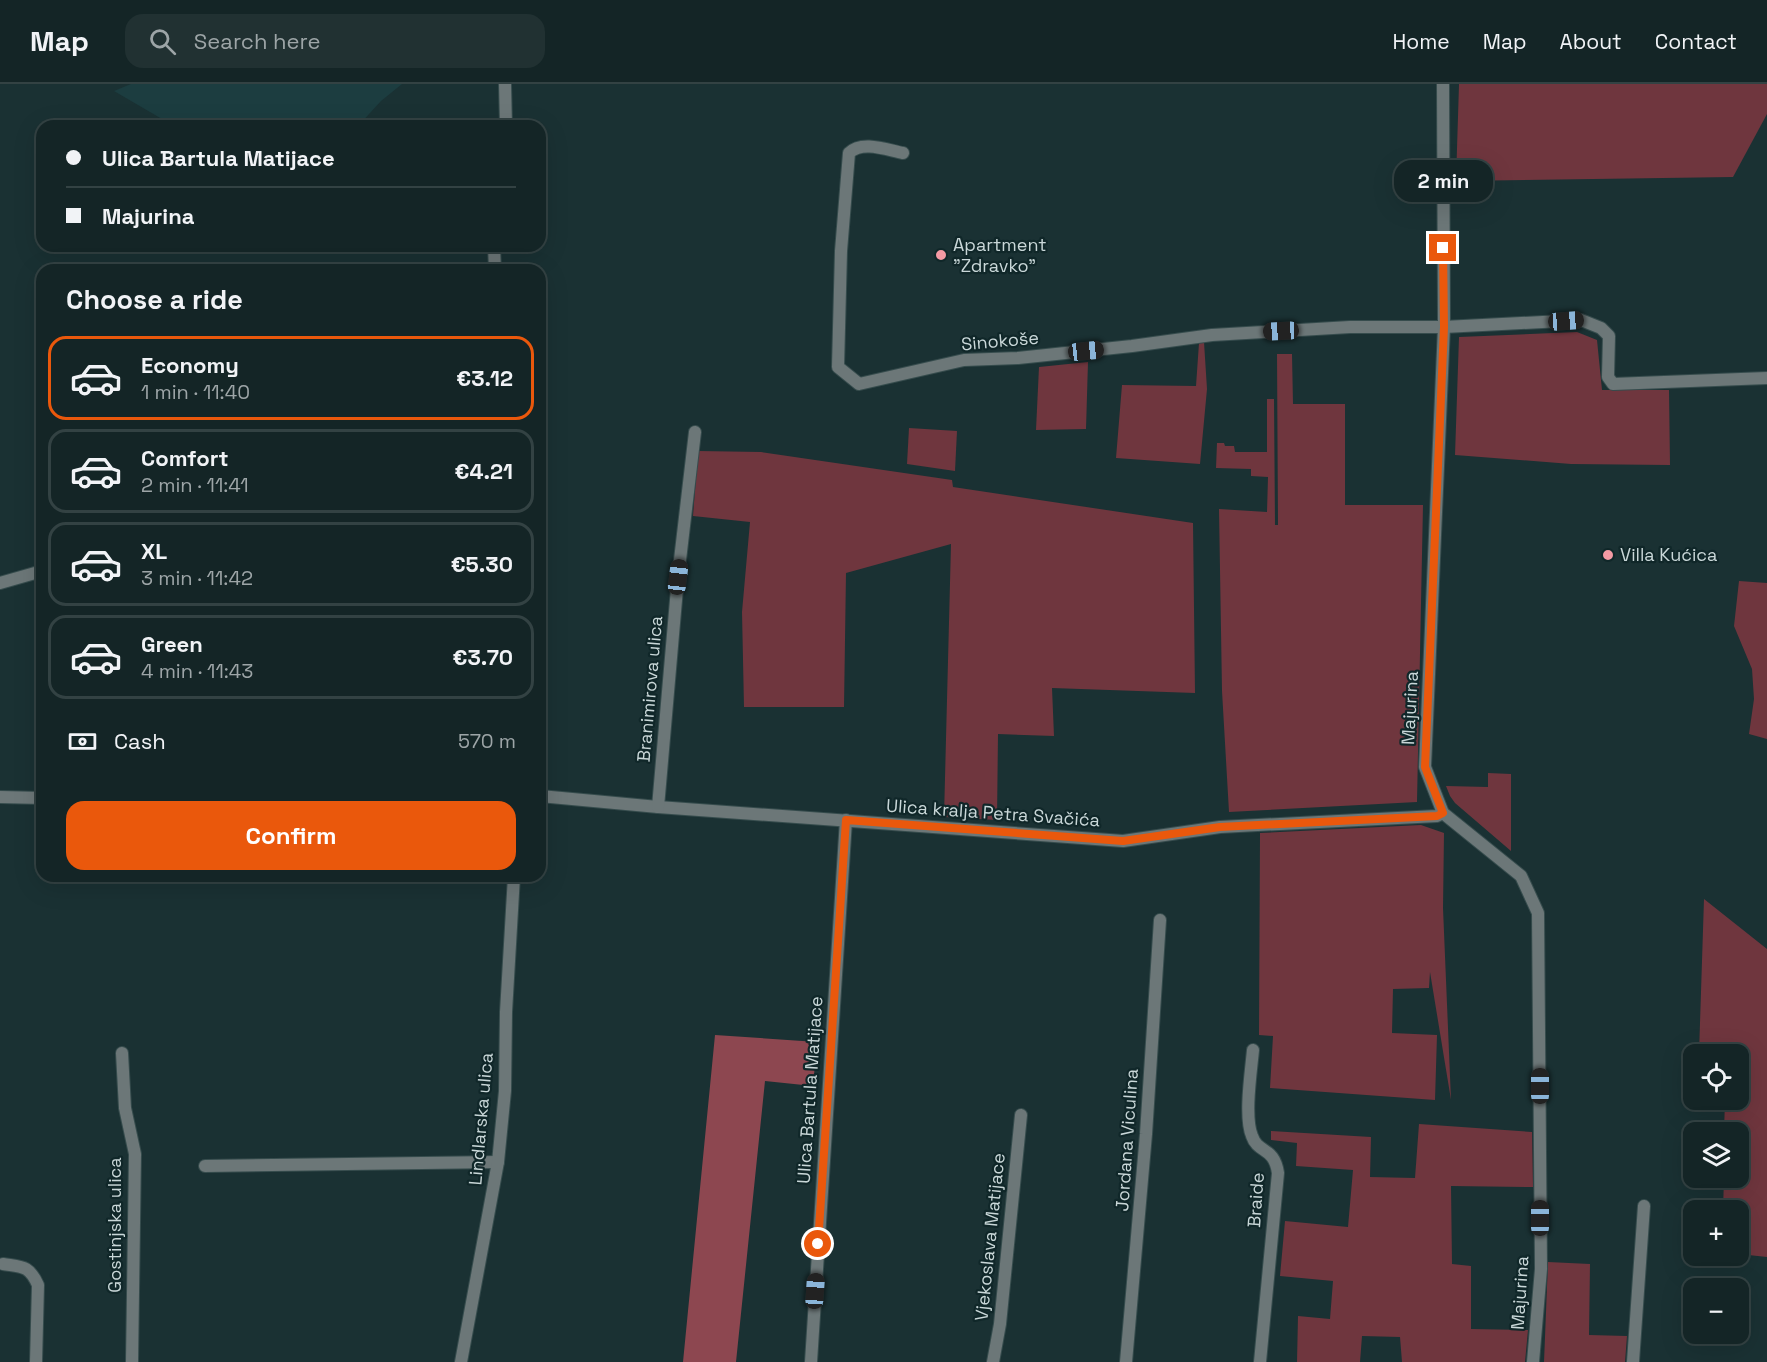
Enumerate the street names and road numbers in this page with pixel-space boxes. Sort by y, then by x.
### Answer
street label: Sinokoše [960,326,1040,355]
street label: Branimirova ulica [632,615,667,763]
street label: Majurina [1396,670,1423,746]
street label: Ulica kralja Petra Svačića [885,794,1101,831]
street label: Ulica Bartula Matijace [791,995,828,1185]
street label: Lindlarska ulica [463,1052,498,1186]
street label: Jordana Viculina [1110,1068,1143,1212]
street label: Vjekoslava Matijace [969,1152,1010,1322]
street label: Gostinjska ulica [103,1157,126,1293]
street label: Braide [1242,1172,1269,1228]
street label: Majurina [1505,1255,1534,1331]

